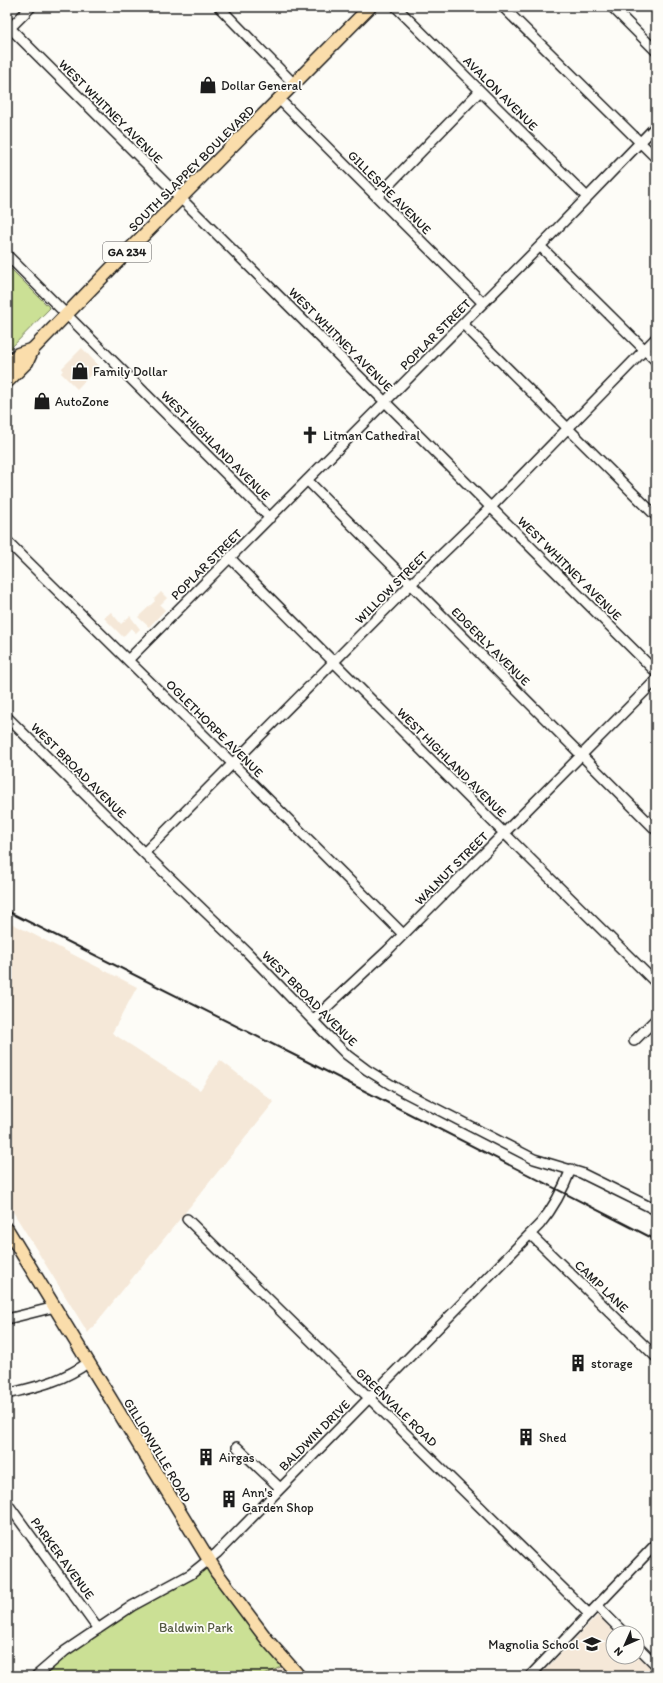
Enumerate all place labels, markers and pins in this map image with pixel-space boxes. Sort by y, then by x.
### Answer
shop icon: Dollar General [198,75,218,95]
place label: Dollar General [221,78,302,93]
shop icon: Family Dollar [70,361,90,381]
place label: Family Dollar [93,364,168,379]
shop icon: AutoZone [32,391,52,411]
place label: AutoZone [55,394,109,409]
church icon: Litman Cathedral [300,425,320,445]
place label: Litman Cathedral [323,428,420,443]
building icon: storage [568,1353,588,1373]
place label: storage [591,1356,633,1371]
building icon: Shed [516,1427,536,1447]
place label: Shed [539,1430,567,1445]
building icon: Airgas [196,1447,216,1467]
place label: Airgas [219,1450,255,1465]
place label: Ann's Garden Shop [242,1485,314,1515]
building icon: Ann's Garden Shop [219,1489,239,1509]
school or university icon: Magnolia School [582,1634,602,1654]
place label: Magnolia School [488,1637,579,1652]

